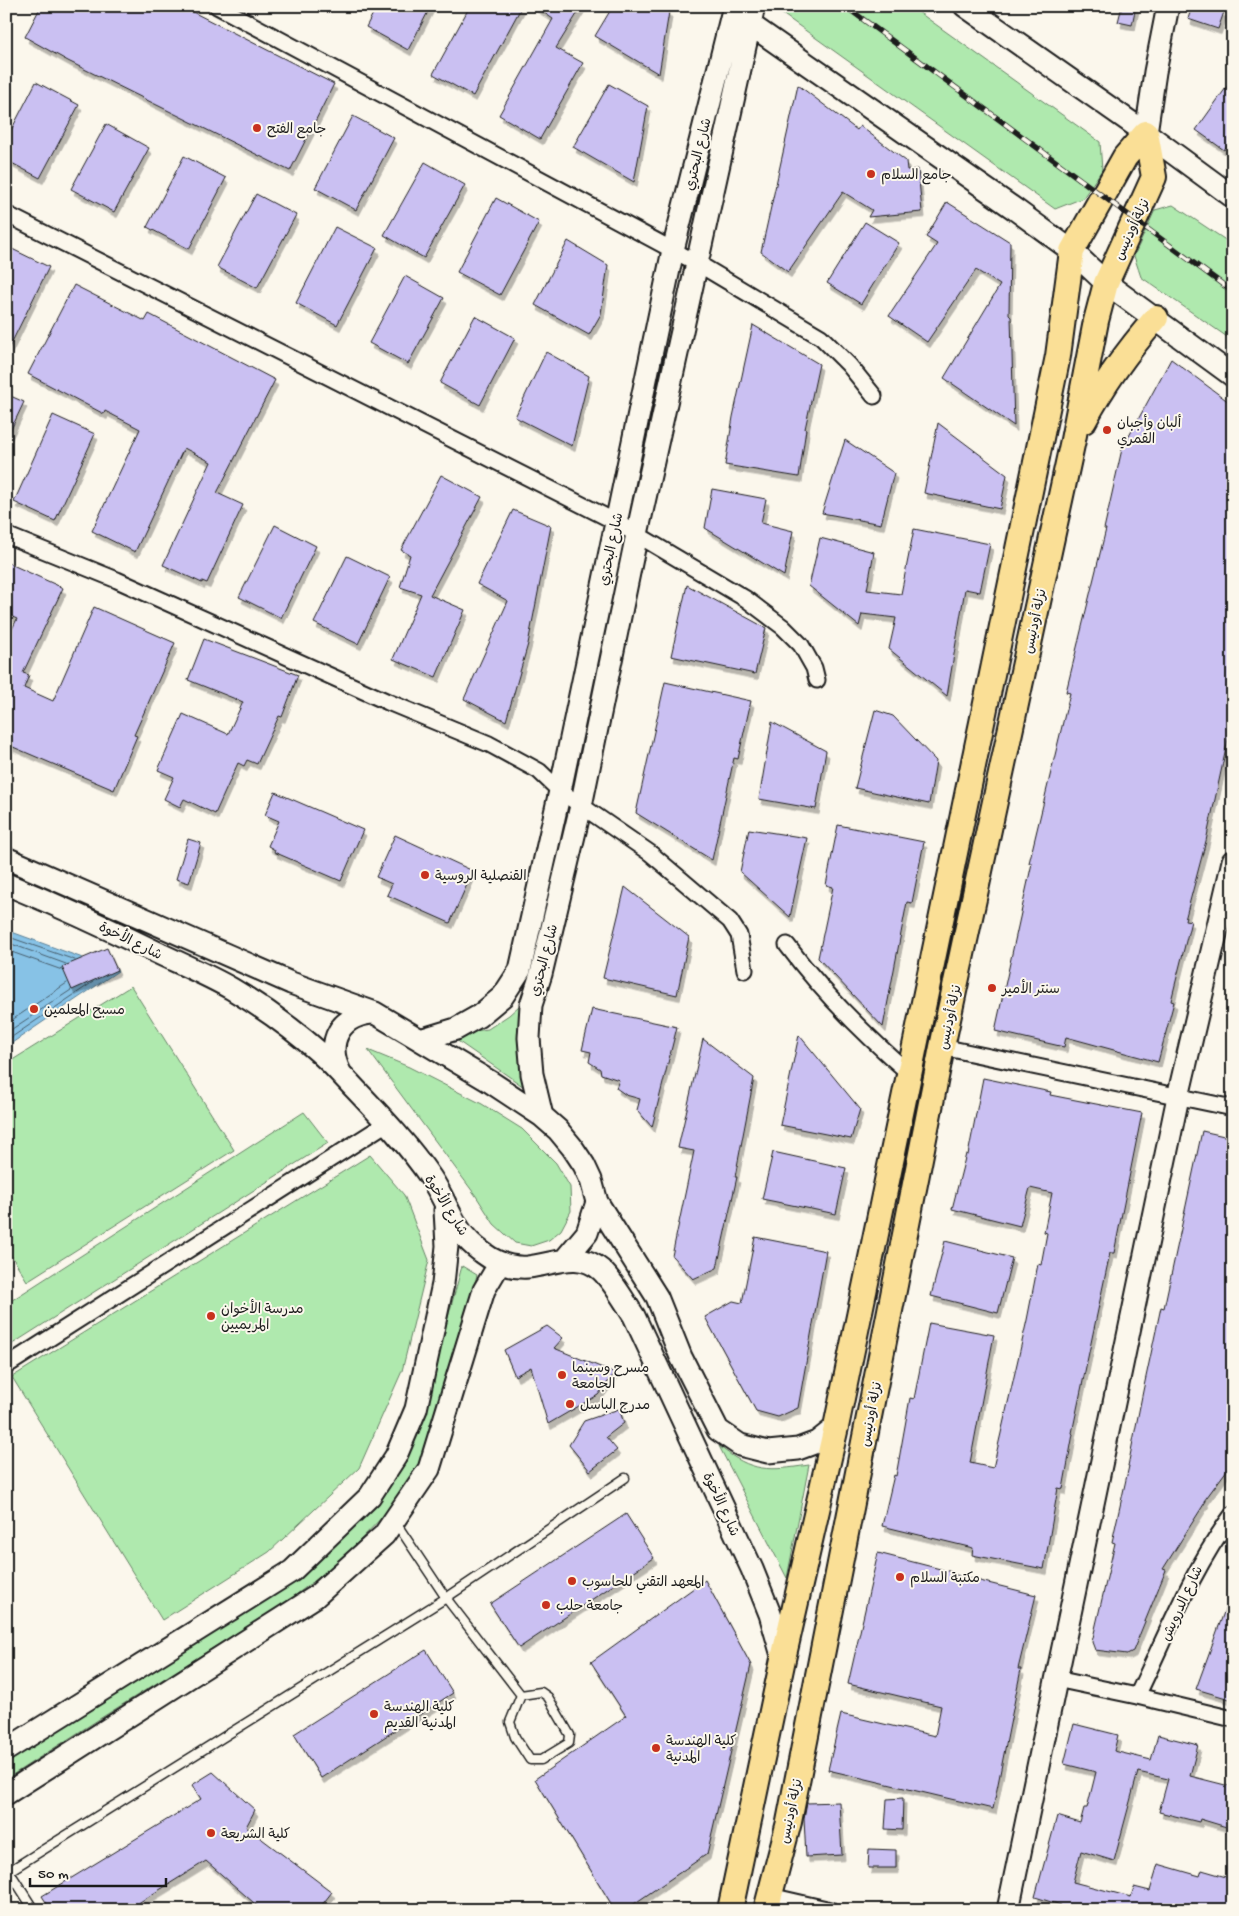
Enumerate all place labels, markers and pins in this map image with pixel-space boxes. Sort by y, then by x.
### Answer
marker: جامع الفتح [251,122,263,134]
place label: جامع الفتح [267,122,326,139]
marker: جامع السلام [865,168,877,180]
place label: جامع السلام [881,168,952,185]
place label: ألبان وأجبان القمري [1117,414,1182,449]
marker: ألبان وأجبان القمري [1101,424,1113,436]
marker: القنصلية الروسية [419,869,431,881]
place label: القنصلية الروسية [435,869,527,886]
place label: سنتر الأمير [1001,979,1060,999]
marker: سنتر الأمير [986,982,998,994]
marker: مسبح المعلمين [28,1003,40,1015]
place label: مسبح المعلمين [44,1003,125,1020]
place label: مدرسة الأخوان المريميين [221,1299,304,1335]
marker: مدرسة الأخوان المريميين [205,1310,217,1322]
place label: مسرح وسينما الجامعة [572,1361,649,1394]
marker: مسرح وسينما الجامعة [556,1369,568,1381]
marker: مدرج الباسل [564,1398,576,1410]
place label: مدرج الباسل [580,1398,650,1415]
marker: مكتبة السلام [894,1571,906,1583]
place label: مكتبة السلام [910,1571,980,1588]
marker: المعهد التقني للحاسوب [566,1575,578,1587]
place label: المعهد التقني للحاسوب [582,1575,705,1594]
marker: جامعة حلب [540,1599,552,1611]
place label: جامعة حلب [556,1599,623,1616]
place label: كلية الهندسة المدنية القديم [384,1700,456,1733]
marker: كلية الهندسة المدنية القديم [368,1708,380,1720]
place label: كلية الهندسة المدنية [666,1734,736,1767]
marker: كلية الهندسة المدنية [650,1742,662,1754]
marker: كلية الشريعة [205,1827,217,1839]
place label: كلية الشريعة [221,1827,290,1844]

